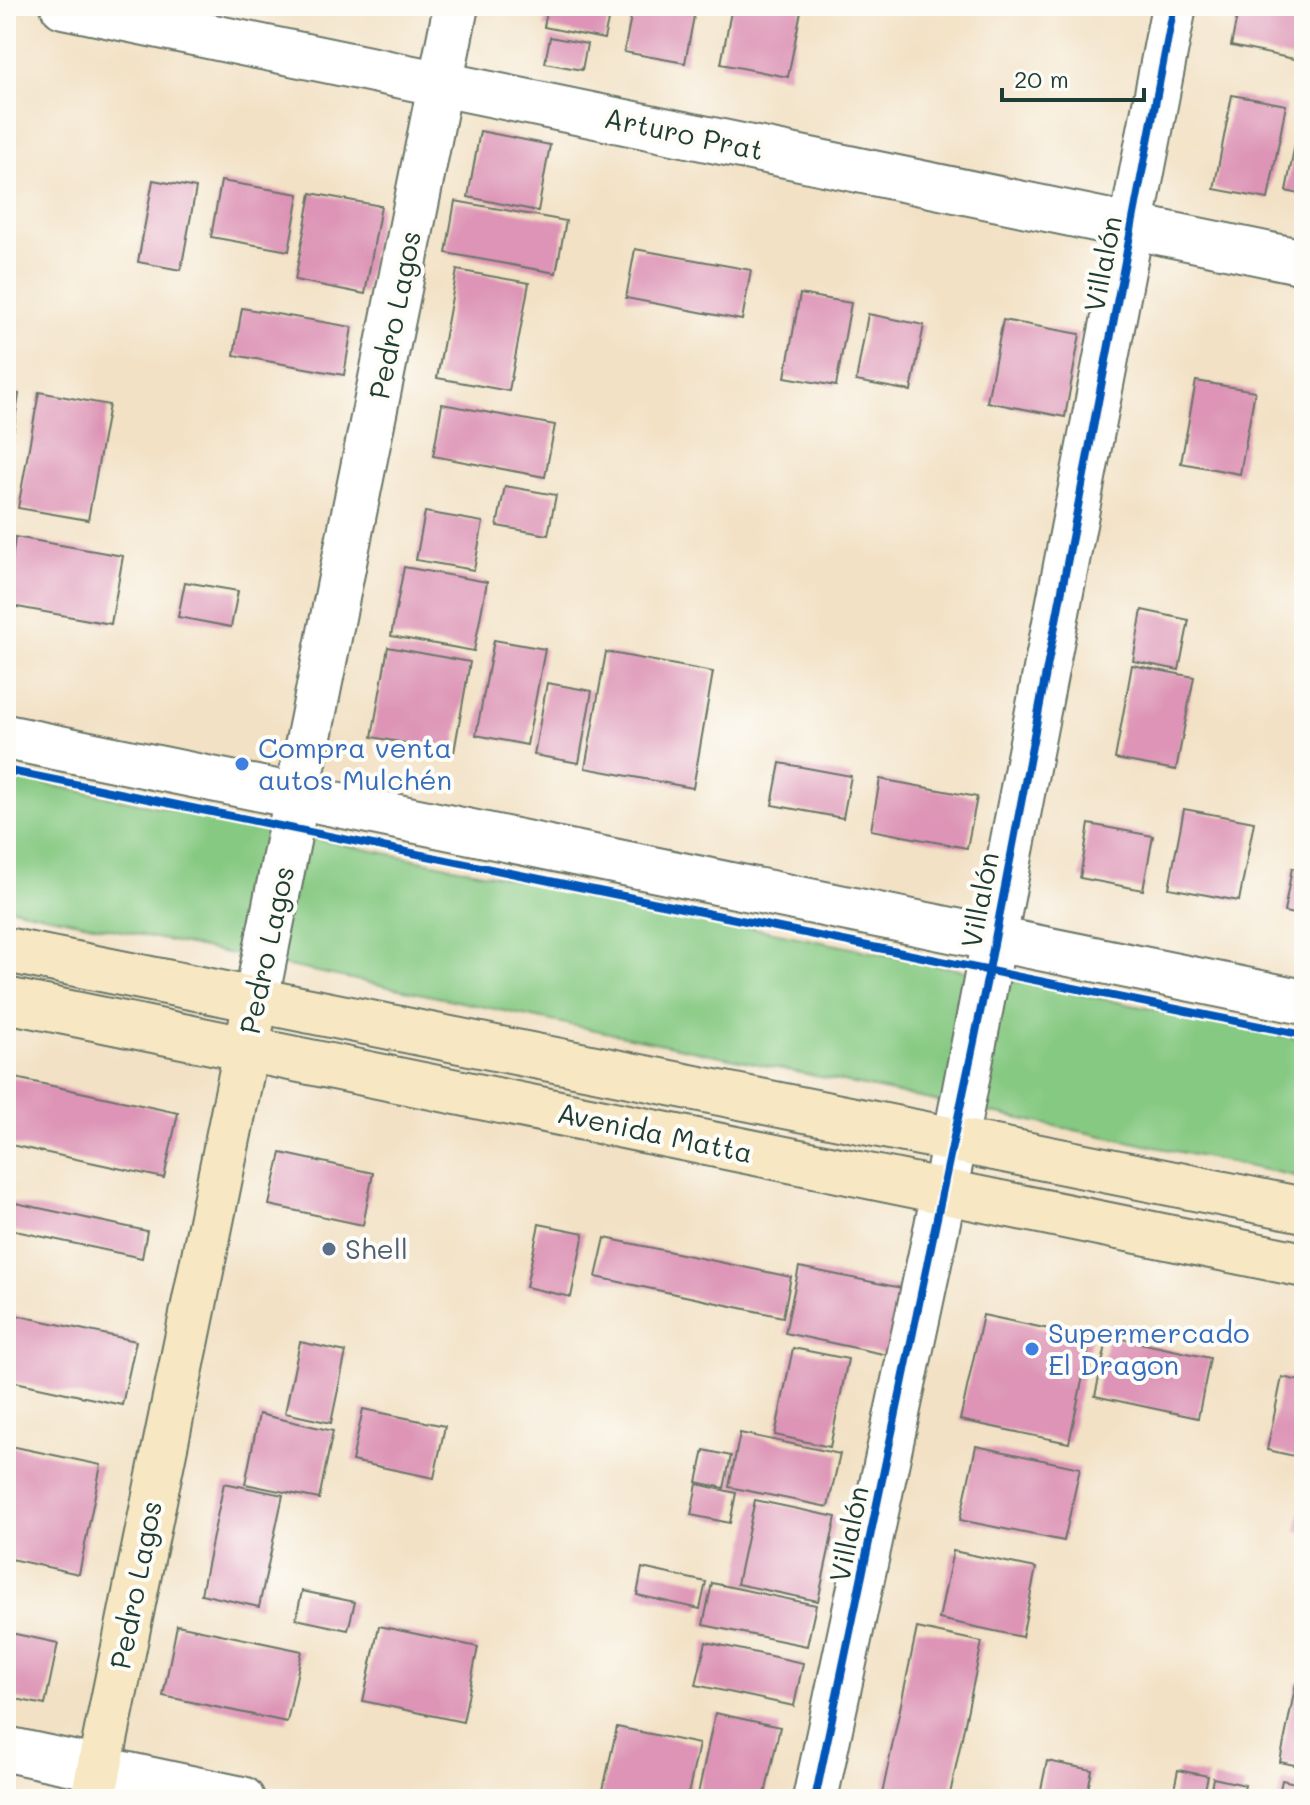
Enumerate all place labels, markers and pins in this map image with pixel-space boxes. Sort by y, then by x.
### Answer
place label: Compra venta autos Mulchén [258,729,452,797]
marker: Compra venta autos Mulchén [233,755,251,773]
place label: Shell [345,1230,408,1266]
marker: Shell [320,1240,338,1258]
place label: Supermercado El Dragon [1048,1314,1250,1382]
marker: Supermercado El Dragon [1023,1340,1041,1358]

